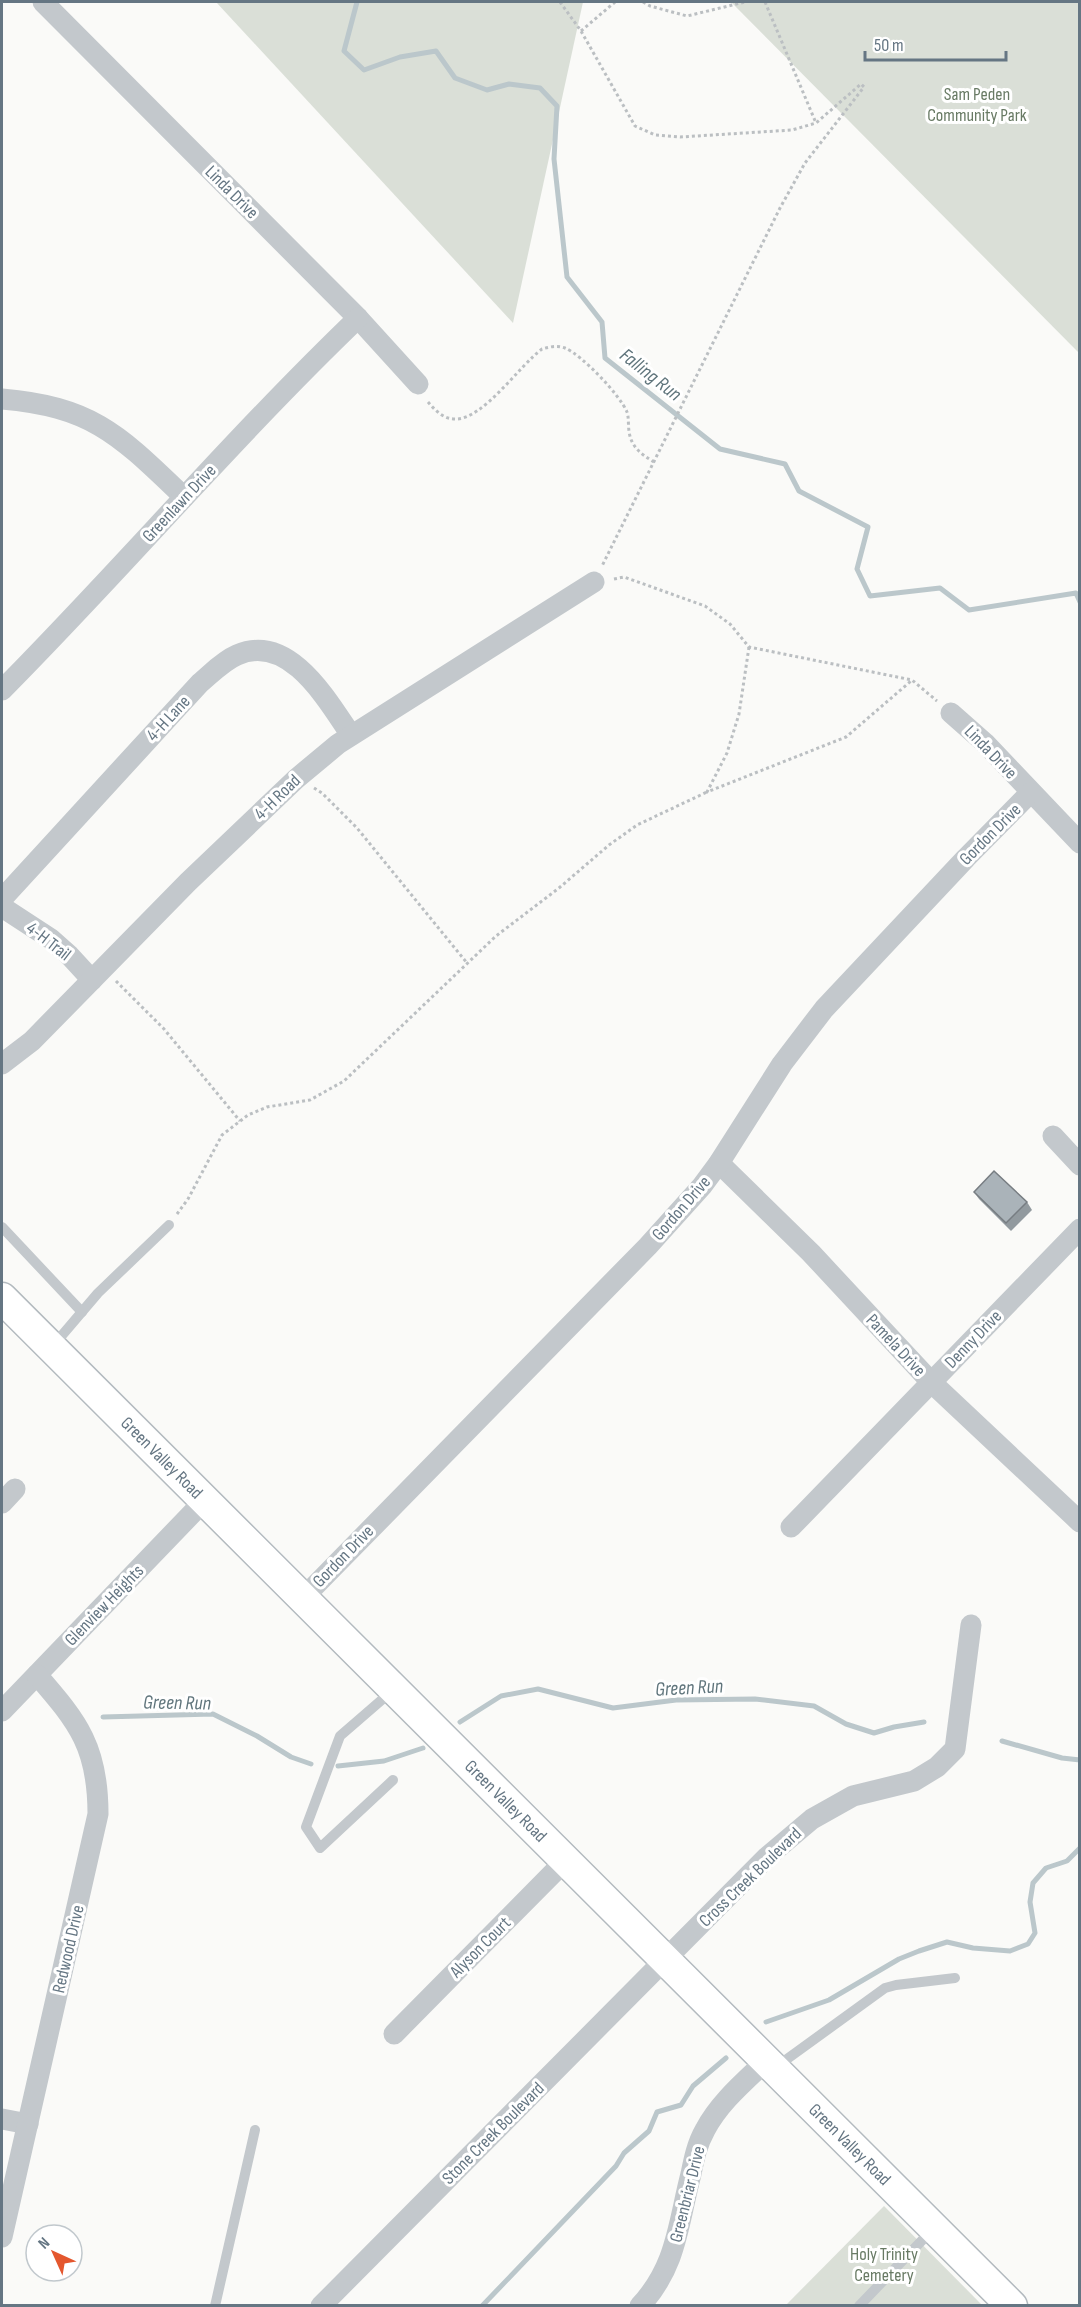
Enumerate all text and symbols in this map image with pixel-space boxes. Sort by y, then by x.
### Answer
scale bar [865,24,1006,62]
text: 50 m [874,35,904,56]
park label: Sam Peden Community Park [927,84,1027,126]
street label: Linda Drive [201,161,263,223]
water label: Falling Run [615,343,686,406]
street label: Greenlawn Drive [138,460,221,546]
street label: 4-H Lane [142,691,195,745]
street label: Linda Drive [960,721,1021,784]
street label: 4-H Road [250,770,305,824]
street label: Gordon Drive [955,799,1025,869]
street label: 4-H Trail [22,918,75,965]
street label: Gordon Drive [648,1172,715,1245]
street label: Denny Drive [941,1306,1006,1373]
street label: Pamela Drive [861,1310,930,1381]
street label: Green Valley Road [116,1413,207,1503]
street label: Gordon Drive [309,1521,378,1592]
street label: Glenview Heights [61,1561,148,1650]
water label: Green Run [655,1674,724,1702]
water label: Green Run [143,1690,211,1716]
street label: Green Valley Road [460,1756,551,1847]
street label: Cross Creek Boulevard [695,1823,806,1931]
street label: Redwood Drive [48,1903,89,1995]
street label: Alyson Court [445,1912,515,1983]
street label: Stone Creek Boulevard [438,2078,549,2189]
street label: Green Valley Road [804,2099,895,2190]
street label: Greenbriar Drive [665,2144,710,2244]
north arrow [24,2223,84,2283]
text: N [35,2234,54,2253]
park label: Holy Trinity Cemetery [850,2244,918,2286]

